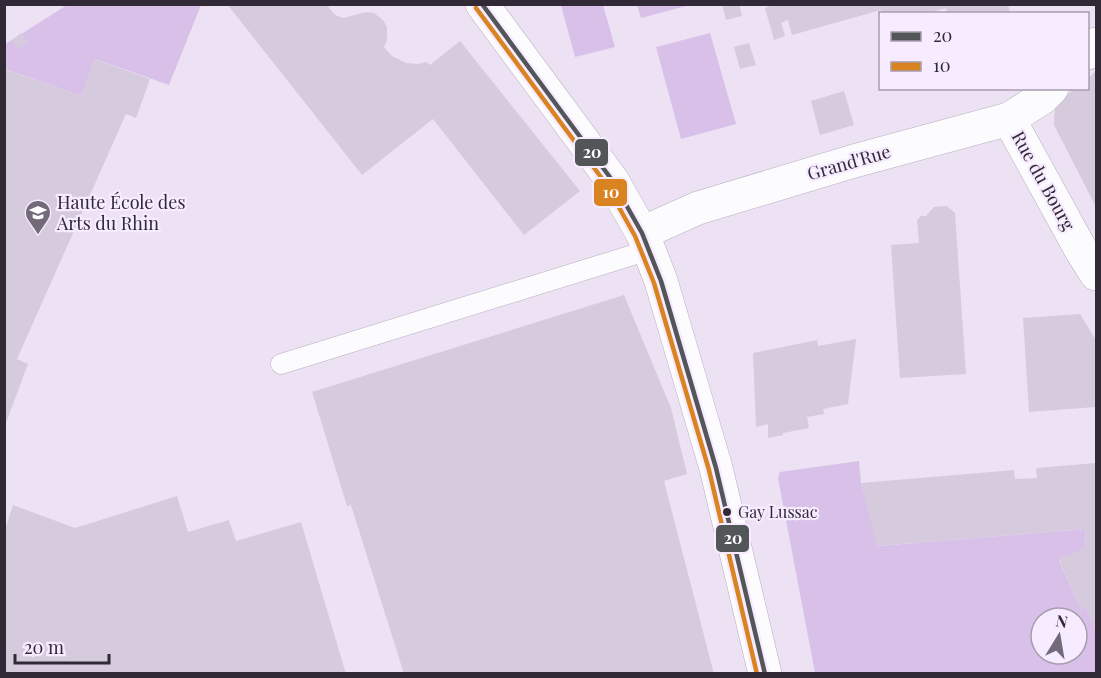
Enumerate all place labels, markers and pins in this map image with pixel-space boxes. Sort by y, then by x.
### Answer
place label: Haute École des Arts du Rhin [56,190,185,235]
school or university icon: Haute École des Arts du Rhin [23,198,53,236]
place label: Gay Lussac [738,501,818,522]
marker: Gay Lussac [721,506,733,518]

